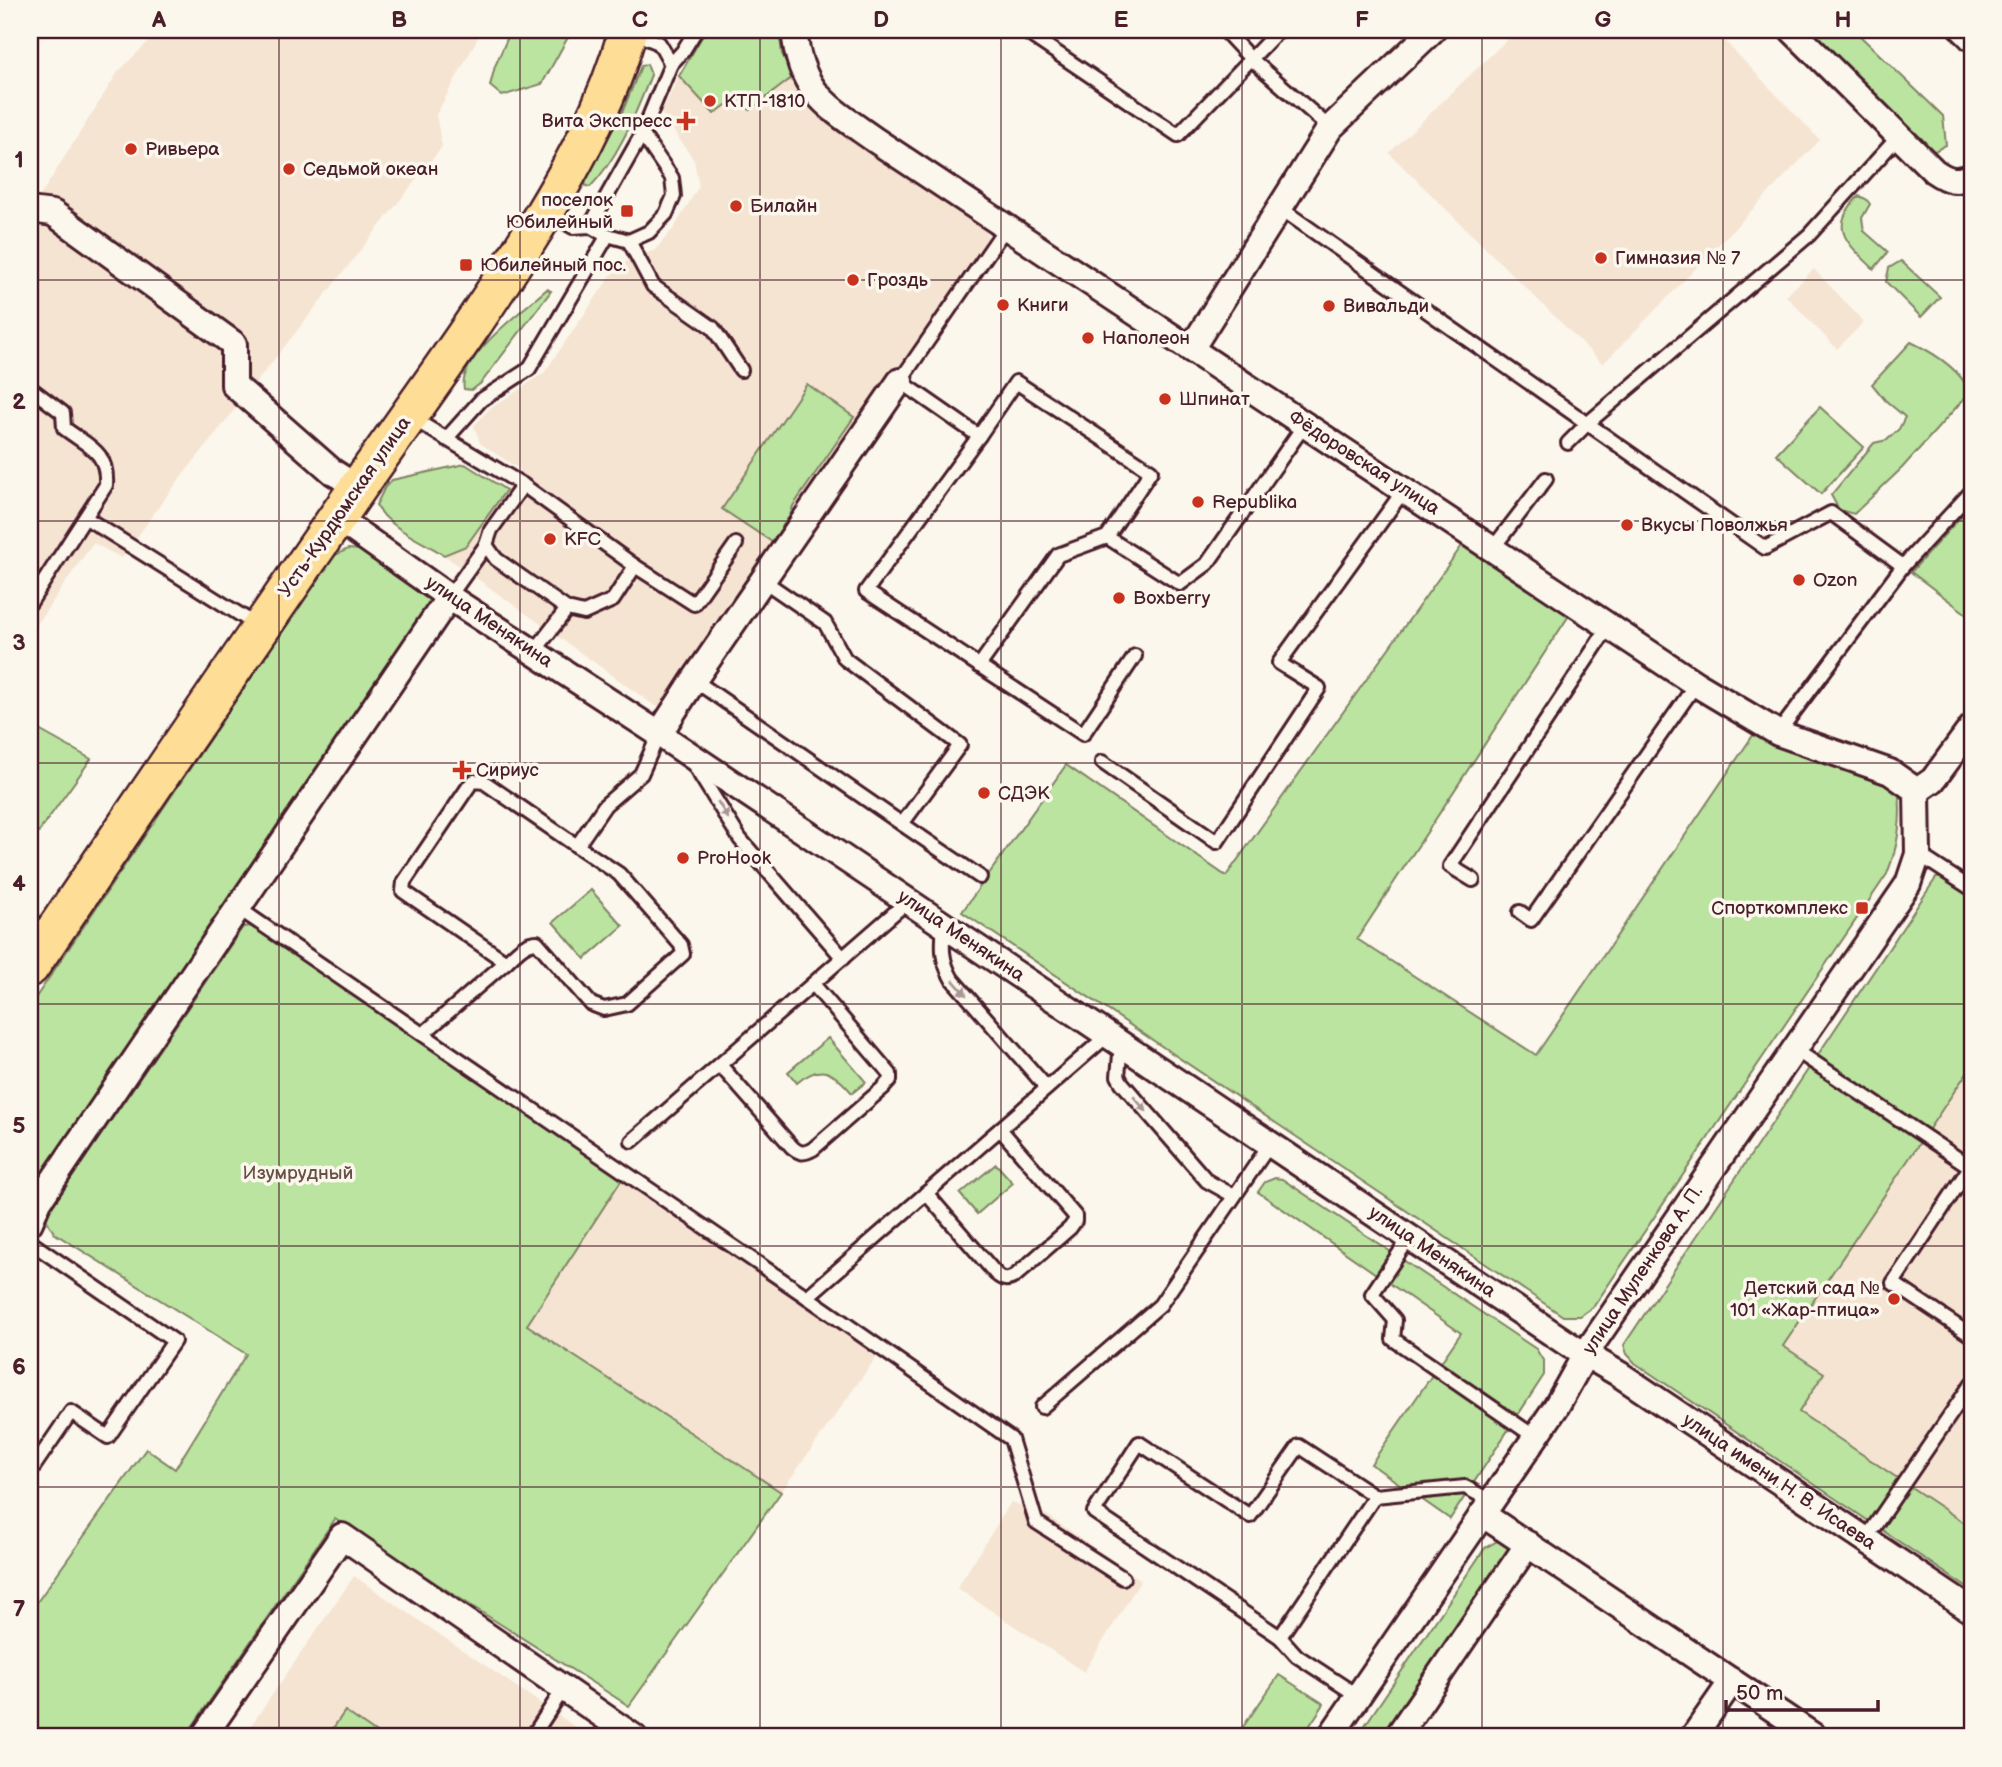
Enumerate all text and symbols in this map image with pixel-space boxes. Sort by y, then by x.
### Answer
text: A [151,6,167,34]
text: B [391,6,407,34]
text: C [632,6,648,34]
text: D [873,6,889,34]
text: E [1114,6,1129,34]
text: F [1355,6,1369,34]
text: G [1595,6,1612,34]
text: H [1834,6,1852,34]
place label: КТП-1810 [724,90,805,113]
marker: КТП-1810 [702,93,718,109]
place label: Вита Экспресс [542,110,673,133]
marker: Вита Экспресс [678,113,694,129]
place label: Ривьера [145,138,219,161]
marker: Ривьера [123,141,139,157]
text: 1 [14,146,24,174]
place label: Седьмой океан [303,158,438,181]
marker: Седьмой океан [281,161,297,177]
place label: поселок Юбилейный [506,189,613,234]
place label: Билайн [750,195,817,218]
marker: Билайн [728,198,744,214]
marker: поселок Юбилейный [619,203,635,219]
place label: Гимназия № 7 [1615,247,1741,270]
marker: Гимназия № 7 [1593,250,1609,266]
place label: Юбилейный пос. [480,254,626,277]
marker: Юбилейный пос. [458,257,474,273]
place label: Гроздь [867,269,929,292]
marker: Гроздь [845,272,861,288]
place label: Книги [1017,294,1069,317]
place label: Вивальди [1343,295,1429,318]
marker: Книги [995,297,1011,313]
marker: Вивальди [1321,298,1337,314]
place label: Наполеон [1102,327,1190,350]
marker: Наполеон [1080,330,1096,346]
text: 2 [12,388,26,416]
place label: Шпинат [1179,388,1250,411]
marker: Шпинат [1157,391,1173,407]
street label: Фёдоровская улица [1284,405,1444,521]
street label: Усть-Курдюмская улица [274,412,416,602]
place label: Republika [1212,491,1297,514]
marker: Republika [1190,494,1206,510]
place label: Вкусы Поволжья [1641,514,1788,537]
marker: Вкусы Поволжья [1619,517,1635,533]
place label: KFC [564,528,601,551]
marker: KFC [542,531,558,547]
place label: Ozon [1813,569,1858,592]
street label: улица Менякина [421,571,557,673]
marker: Ozon [1791,572,1807,588]
place label: Boxberry [1133,587,1211,610]
marker: Boxberry [1111,590,1127,606]
text: 3 [12,629,26,657]
place label: Сириус [476,759,540,782]
marker: Сириус [454,762,470,778]
place label: СДЭК [998,782,1050,805]
marker: СДЭК [976,785,992,801]
one-way arrow [716,801,729,820]
place label: ProHook [697,847,772,870]
marker: ProHook [675,850,691,866]
text: 4 [12,870,26,898]
street label: улица Менякина [893,885,1029,987]
place label: Спорткомплекс [1711,897,1849,920]
marker: Спорткомплекс [1854,900,1870,916]
one-way arrow [952,979,968,997]
one-way arrow [1132,1095,1148,1113]
text: 5 [12,1112,26,1140]
park label: Изумрудный [243,1162,353,1185]
street label: улица Муленкова А. П. [1578,1181,1708,1359]
street label: улица Менякина [1364,1201,1500,1303]
place label: Детский сад № 101 «Жар-птица» [1730,1277,1880,1322]
marker: Детский сад № 101 «Жар-птица» [1886,1291,1902,1307]
text: 6 [12,1353,26,1381]
street label: улица имени Н. В. Исаева [1678,1409,1880,1555]
text: 7 [13,1595,26,1623]
scale bar [1726,1669,1878,1713]
text: 50 m [1736,1681,1783,1706]

